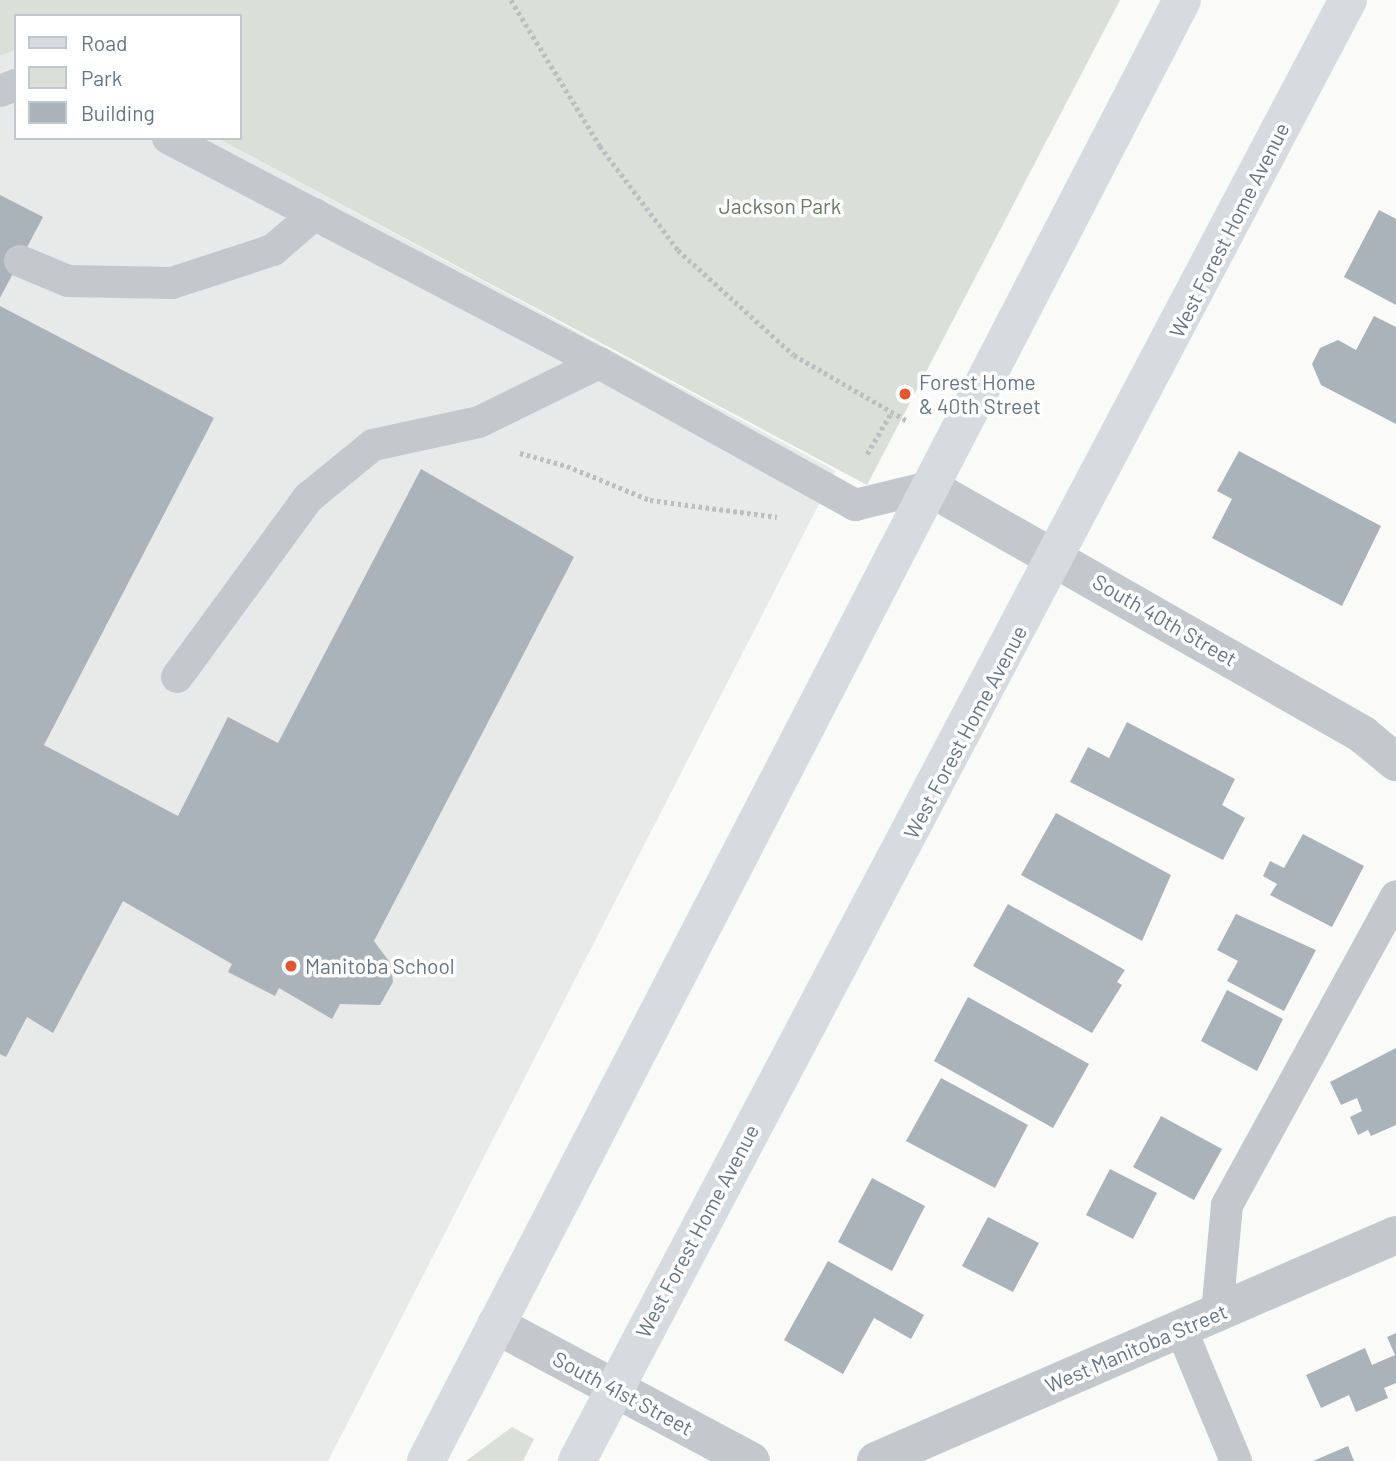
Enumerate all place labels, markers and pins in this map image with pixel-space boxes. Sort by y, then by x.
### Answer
place label: Forest Home & 40th Street [919,369,1041,419]
marker: Forest Home & 40th Street [897,386,913,402]
place label: Manitoba School [305,953,455,979]
marker: Manitoba School [283,958,299,974]

